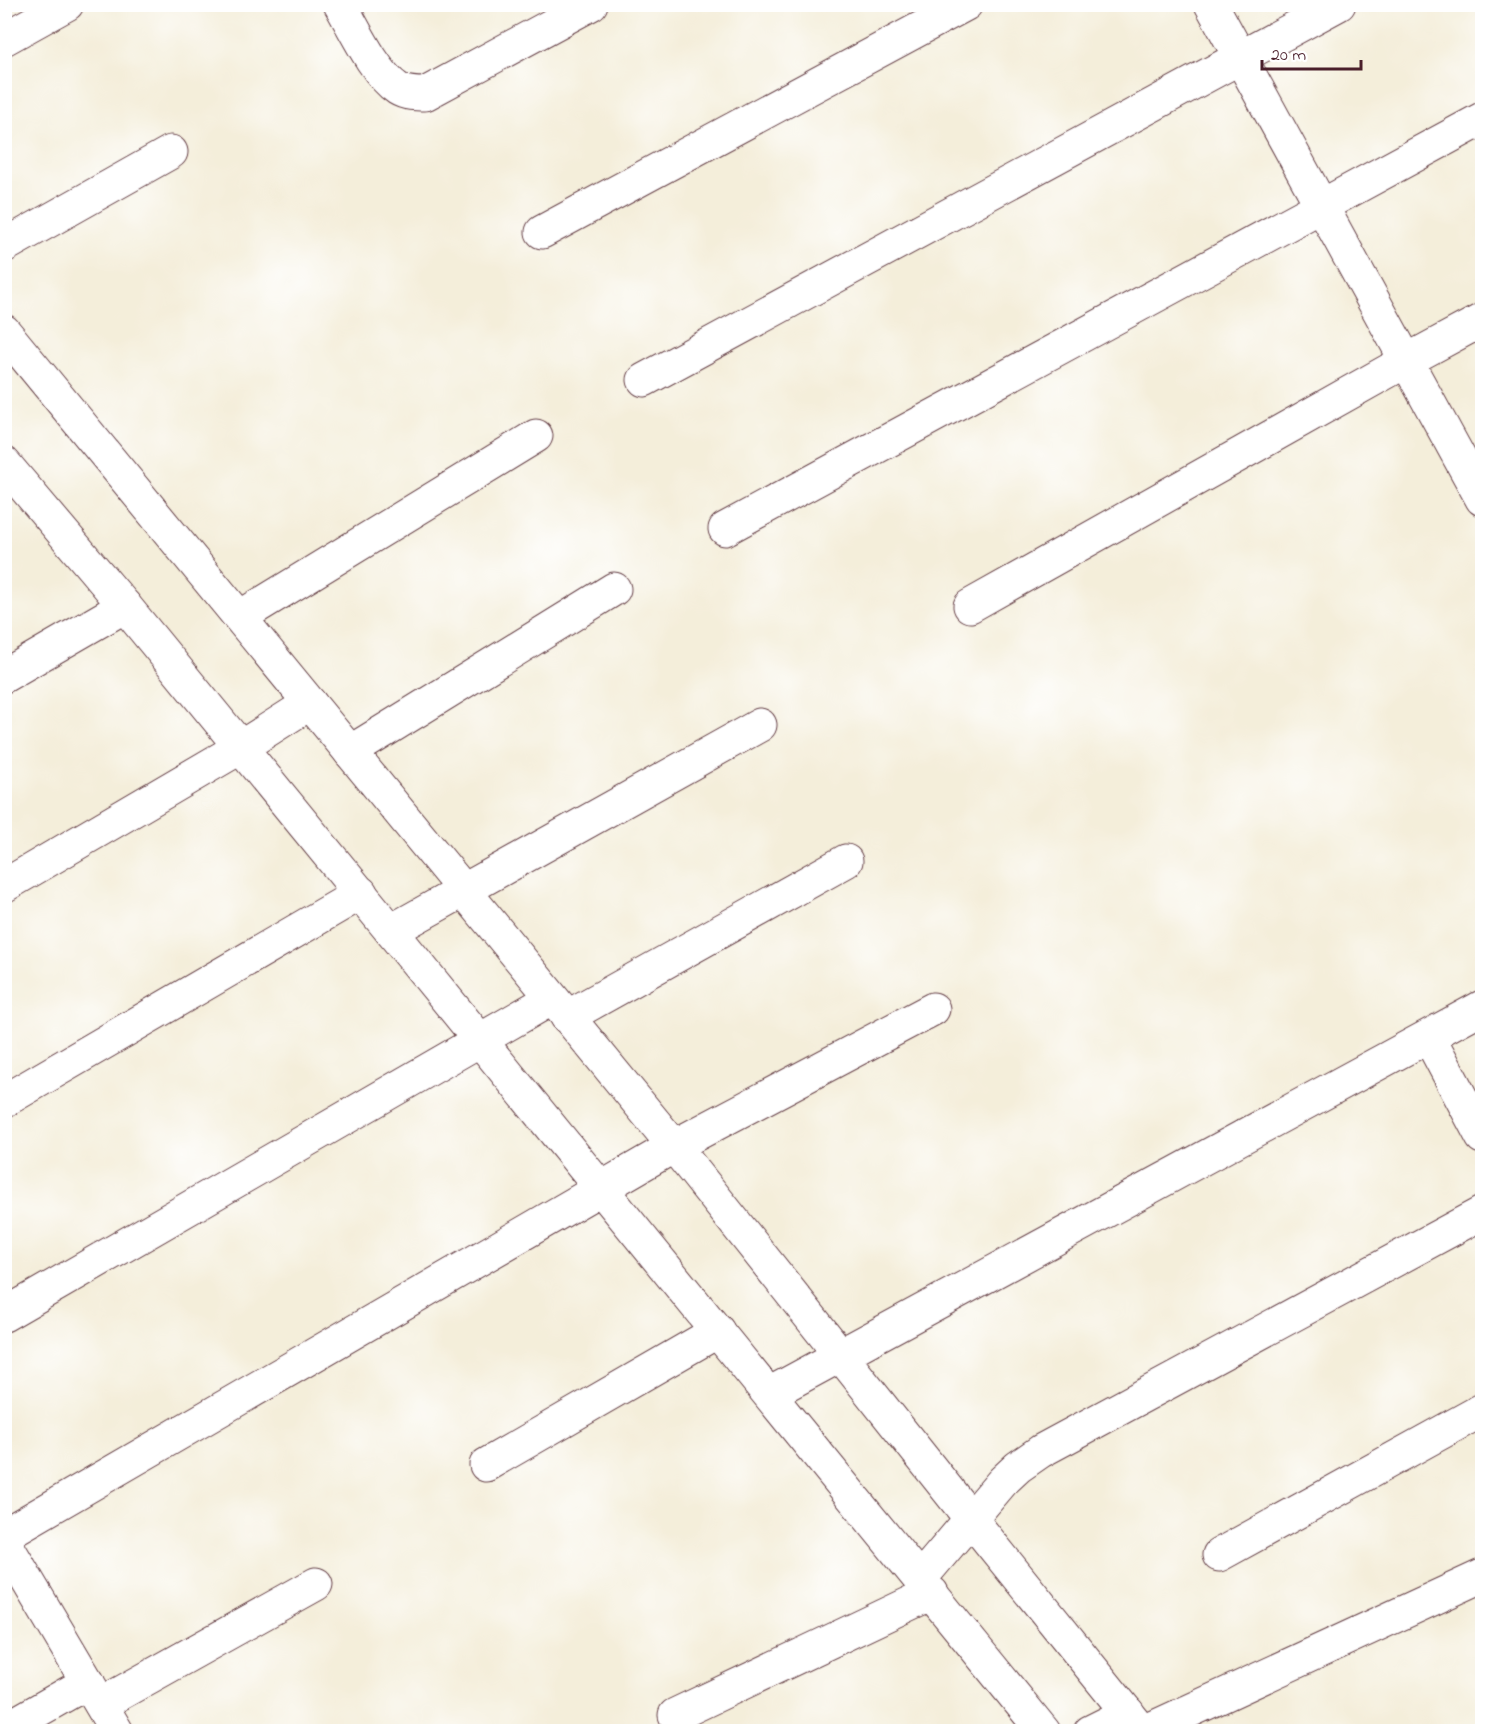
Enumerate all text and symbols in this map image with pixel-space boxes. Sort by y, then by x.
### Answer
scale bar [1262,33,1361,71]
text: 20 m [1271,43,1306,69]

